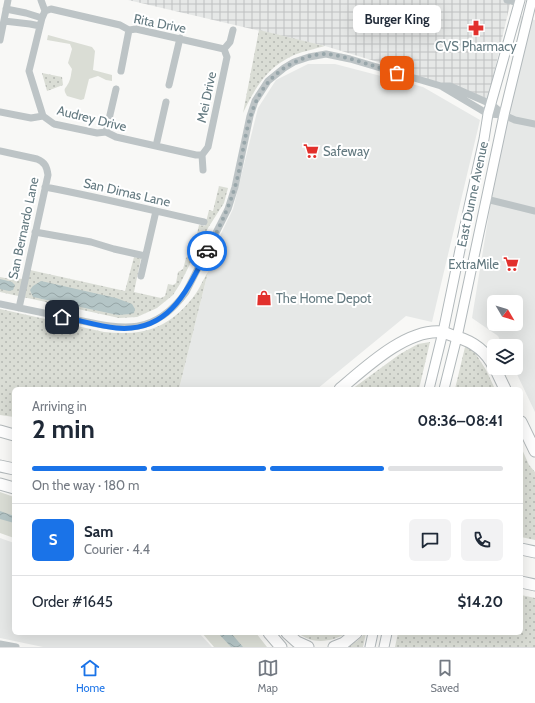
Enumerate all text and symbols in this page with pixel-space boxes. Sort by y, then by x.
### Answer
callout: Burger King [353,5,441,33]
street label: Rita Drive [132,10,188,36]
text: Burger King [364,11,430,27]
pharmacy icon: CVS Pharmacy [467,19,485,37]
place label: CVS Pharmacy [435,38,517,54]
pin [380,56,414,90]
icon: bag [386,62,408,84]
street label: Mei Drive [193,70,219,124]
street label: Audrey Drive [56,102,129,134]
street label: East Dunne Avenue [453,139,491,248]
supermarket icon: Safeway [302,142,320,160]
place label: Safeway [323,143,370,159]
street label: San Dimas Lane [82,174,172,210]
street label: San Bernardo Lane [4,175,42,281]
courier [187,231,227,271]
icon: car [196,240,218,262]
supermarket icon: ExtraMile [502,255,520,273]
place label: ExtraMile [448,256,499,272]
shop icon: The Home Depot [255,289,273,307]
place label: The Home Depot [276,290,372,306]
north arrow [487,295,523,331]
map controls [487,295,523,375]
pin [45,300,79,334]
icon: home [51,306,73,328]
button: layers [487,339,523,375]
text: Arriving in [32,398,87,414]
text: 08:36–08:41 [418,412,503,430]
text: 2 min [32,413,95,445]
text: On the way · 180 m [32,477,140,493]
button: chat [409,519,451,561]
button: phone [461,519,503,561]
text: Sam [84,523,113,541]
text: S [49,531,57,549]
text: Courier · 4.4 [84,541,150,557]
text: Order #1645 [32,593,113,611]
text: $14.20 [458,593,503,611]
tab: Home [76,657,105,695]
tab: Map [257,657,279,695]
tab: Saved [431,657,459,695]

